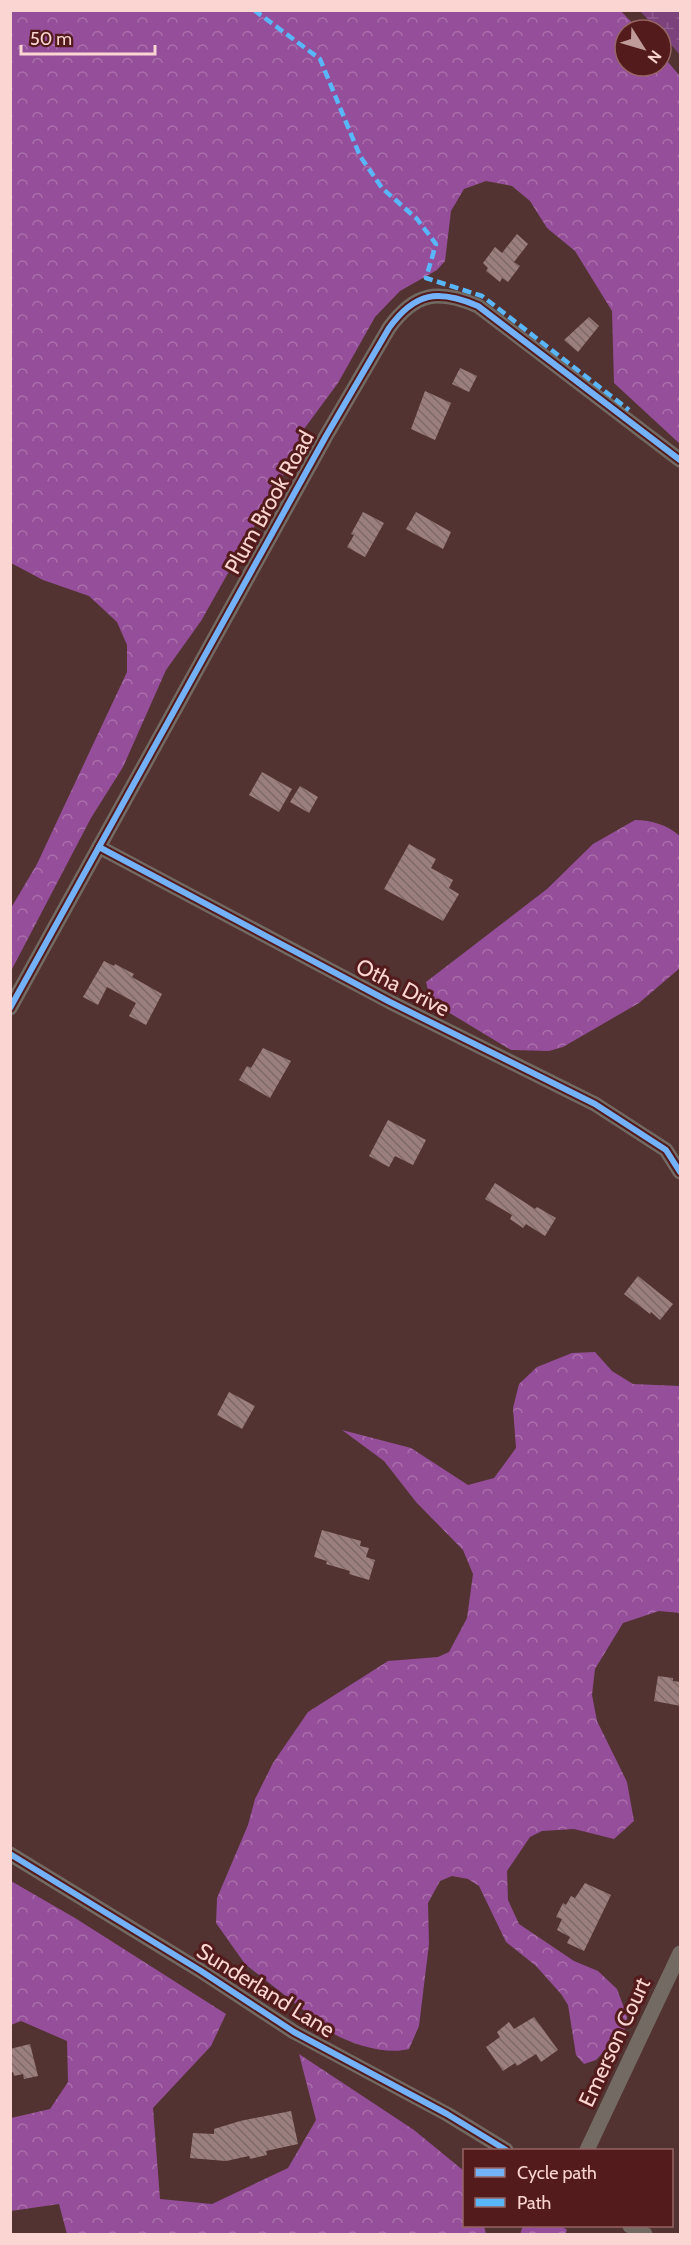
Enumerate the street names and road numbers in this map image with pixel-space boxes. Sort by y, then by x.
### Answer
street label: Plum Brook Road [219,426,320,579]
street label: Otha Drive [352,952,454,1022]
street label: Sunderland Lane [192,1937,340,2044]
street label: Emerson Court [573,1973,656,2111]

